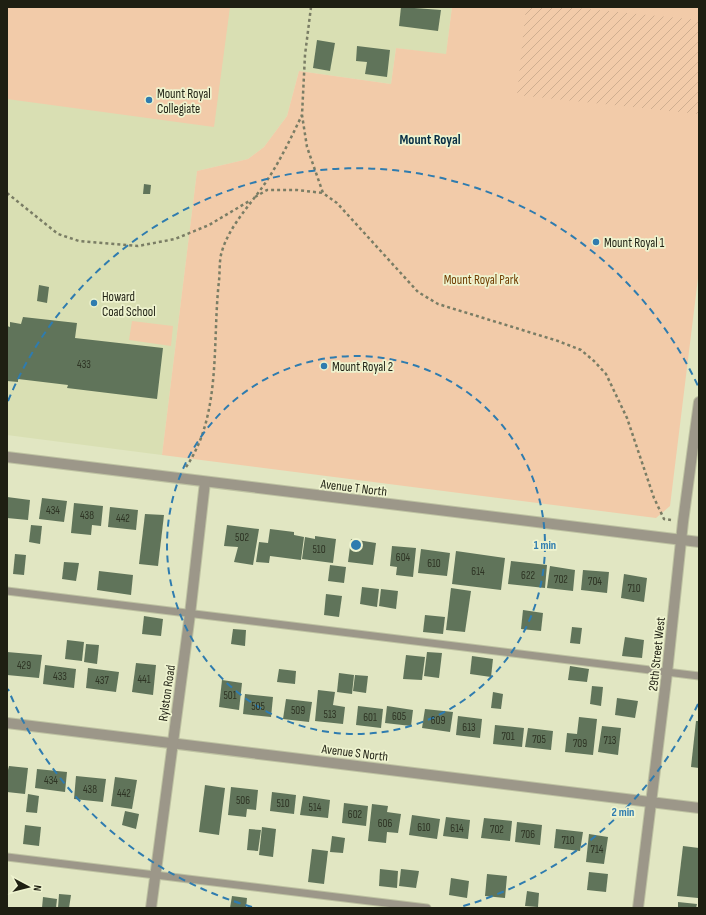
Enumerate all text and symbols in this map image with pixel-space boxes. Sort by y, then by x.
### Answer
place label: Mount Royal Collegiate [157,86,211,117]
marker: Mount Royal Collegiate [144,95,154,105]
district label: Mount Royal [399,131,461,148]
place label: Mount Royal 1 [604,235,665,251]
marker: Mount Royal 1 [591,237,601,247]
park label: Mount Royal Park [444,272,518,288]
place label: Howard Coad School [102,289,156,320]
marker: Howard Coad School [89,298,99,308]
house number: 433 [77,358,91,371]
place label: Mount Royal 2 [332,359,393,375]
marker: Mount Royal 2 [319,361,329,371]
street label: Avenue T North [319,476,388,500]
house number: 434 [46,504,60,517]
house number: 438 [80,509,94,522]
house number: 442 [116,512,130,525]
house number: 502 [235,531,249,544]
centre of rings [349,538,363,552]
text: 1 min [534,538,556,553]
house number: 510 [312,543,326,556]
house number: 604 [396,551,411,564]
house number: 610 [427,557,441,570]
house number: 614 [471,565,485,578]
house number: 622 [521,569,535,582]
house number: 702 [554,573,568,586]
house number: 704 [588,575,602,588]
house number: 710 [627,582,641,595]
street label: 29th Street West [645,616,669,692]
house number: 429 [17,659,31,672]
street label: Rylston Road [155,664,179,722]
house number: 433 [53,670,67,683]
house number: 441 [137,673,151,686]
house number: 437 [95,674,109,687]
house number: 501 [223,689,237,702]
house number: 505 [251,700,265,713]
house number: 509 [291,704,305,717]
house number: 513 [324,708,337,721]
house number: 605 [392,710,406,723]
house number: 601 [363,711,377,724]
house number: 609 [431,714,445,727]
house number: 613 [462,721,476,734]
house number: 701 [501,730,515,743]
house number: 705 [532,733,546,746]
house number: 713 [604,734,617,747]
house number: 709 [573,737,587,750]
street label: Avenue S North [320,741,389,765]
house number: 434 [44,774,58,787]
house number: 438 [83,783,97,796]
house number: 442 [117,787,131,800]
house number: 506 [236,794,250,807]
house number: 510 [276,797,290,810]
house number: 514 [309,801,322,814]
text: 2 min [612,805,634,820]
house number: 602 [348,808,363,821]
house number: 606 [378,817,392,830]
house number: 610 [417,821,431,834]
house number: 614 [450,822,464,835]
house number: 702 [490,823,504,836]
house number: 706 [521,828,535,841]
house number: 710 [561,834,575,847]
house number: 714 [591,843,604,856]
north arrow [8,867,48,907]
text: N [31,884,44,892]

